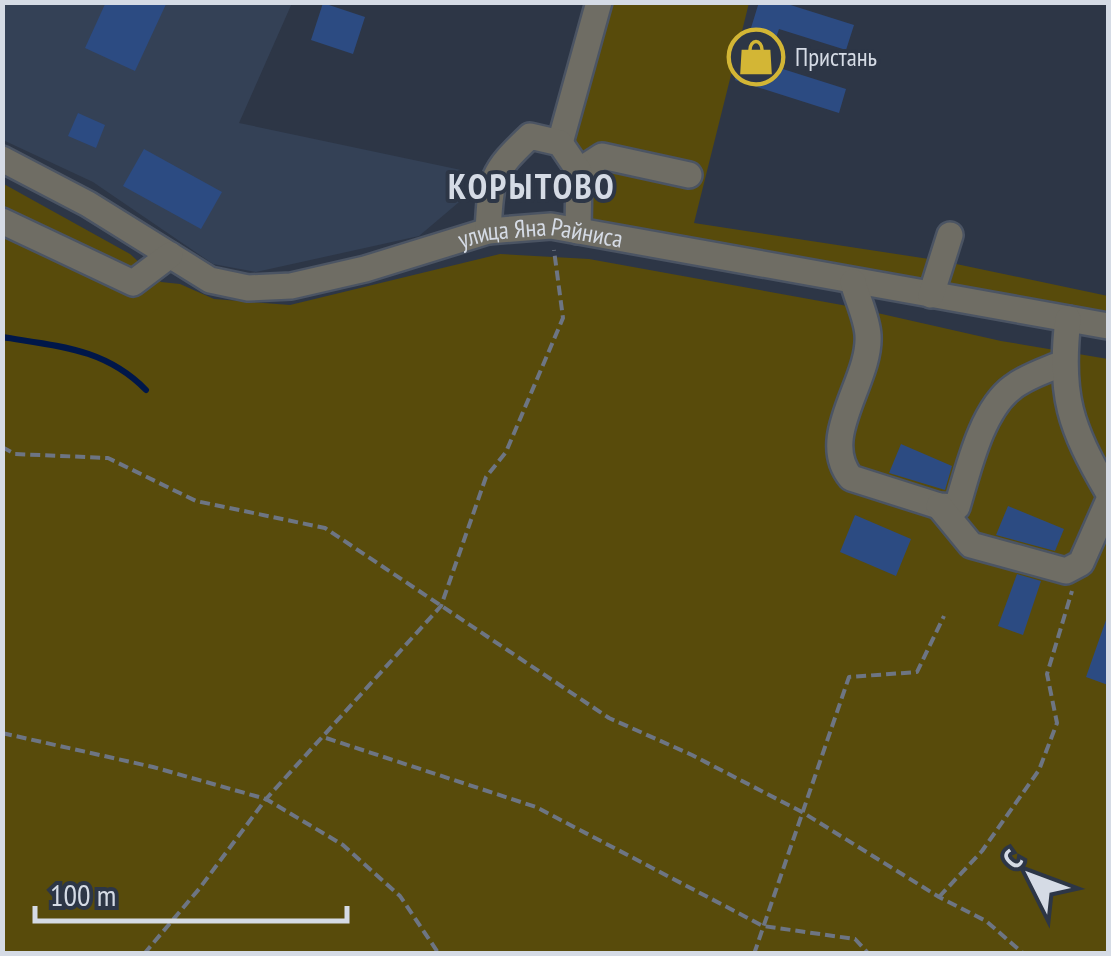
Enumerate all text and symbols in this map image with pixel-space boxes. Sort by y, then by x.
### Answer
shop icon: Пристань [726,27,786,87]
place label: Пристань [795,41,877,73]
district label: КОРЫТОВО [448,163,616,209]
street label: улица Яна Райниса [454,210,626,255]
north arrow [981,826,1081,926]
text: С [994,842,1030,876]
scale bar [35,861,348,923]
text: 100 m [50,875,116,914]

